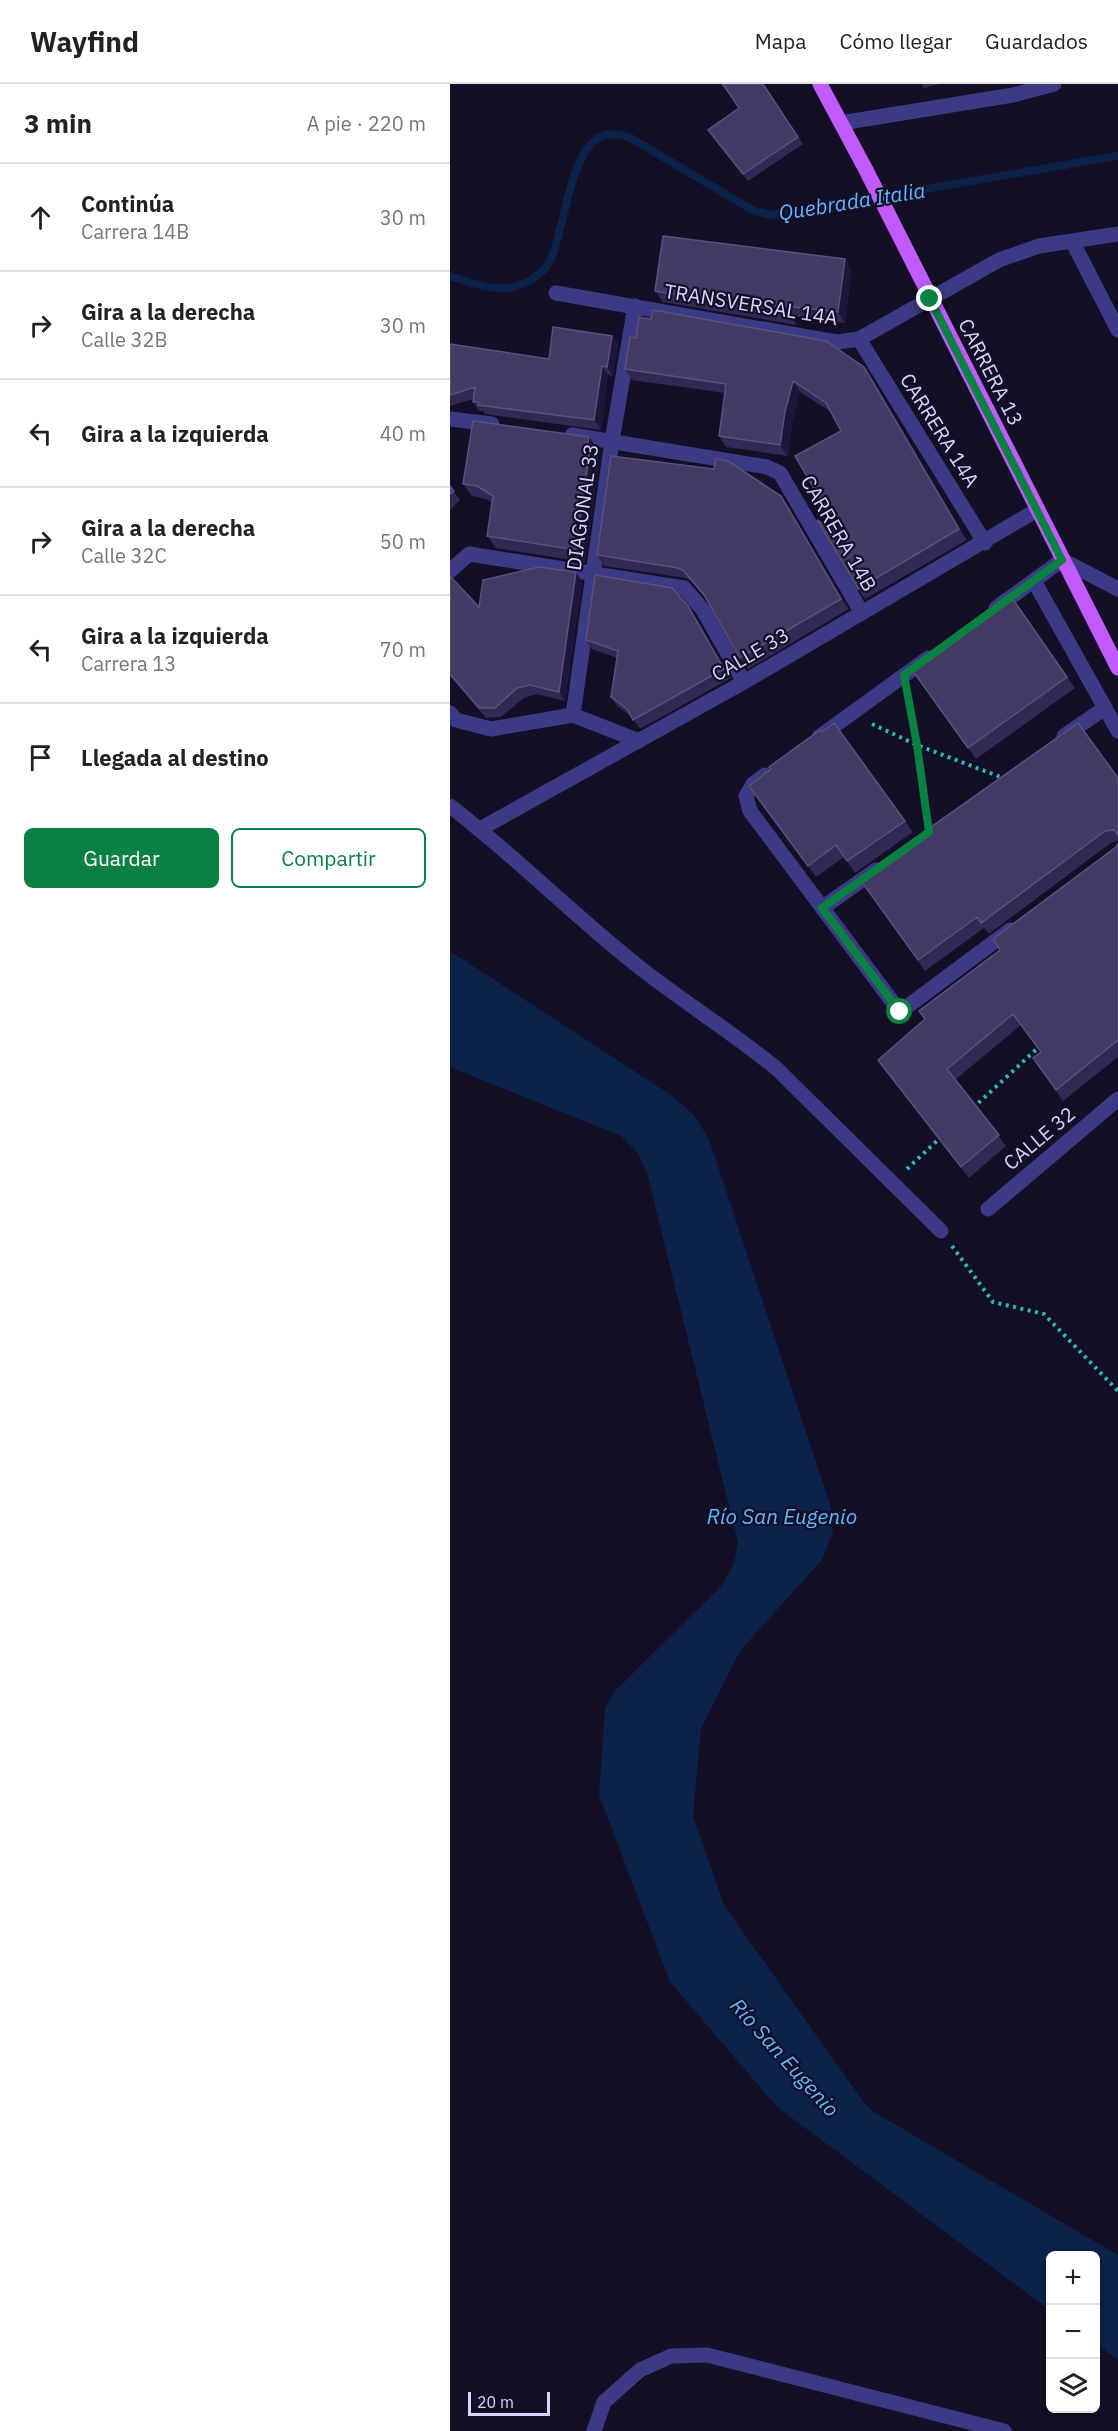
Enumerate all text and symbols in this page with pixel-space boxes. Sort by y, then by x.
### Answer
text: Wayfind [30,23,139,60]
text: Mapa [755,27,806,55]
text: Cómo llegar [839,27,952,55]
text: Guardados [985,27,1088,55]
text: 3 min [24,106,92,140]
text: A pie · 220 m [307,110,426,137]
water label: Quebrada Italia [777,176,927,226]
text: Continúa [81,189,174,218]
icon: ahead [24,201,57,234]
text: 30 m [380,204,426,231]
text: Carrera 14B [81,218,189,245]
street label: TRANSVERSAL 14A [662,277,840,331]
route end [916,285,942,311]
text: Gira a la derecha [81,297,255,326]
icon: right [24,309,57,342]
text: 30 m [380,312,426,339]
street label: CARRERA 13 [952,314,1030,430]
text: Calle 32B [81,326,168,353]
street label: CARRERA 14A [894,368,986,492]
icon: left [24,417,57,450]
text: Gira a la izquierda [81,419,269,448]
text: 40 m [380,420,426,447]
street label: DIAGONAL 33 [560,442,604,572]
street label: CARRERA 14B [795,470,883,596]
text: Gira a la derecha [81,513,255,542]
icon: right [24,525,57,558]
text: 50 m [380,528,426,555]
text: Calle 32C [81,542,167,569]
text: Gira a la izquierda [81,621,269,650]
street label: CALLE 33 [706,621,794,687]
icon: left [24,633,57,666]
text: 70 m [380,636,426,663]
text: Carrera 13 [81,650,176,677]
icon: arrive [24,741,57,774]
text: Llegada al destino [81,743,269,772]
button: Guardar [24,828,219,888]
button: Compartir [231,828,426,888]
route start [886,998,912,1024]
street label: CALLE 32 [998,1100,1080,1176]
water label: Río San Eugenio [707,1502,857,1530]
water label: Río San Eugenio [724,1992,846,2122]
map controls [1046,2251,1100,2413]
button: + [1046,2251,1100,2305]
button: − [1046,2305,1100,2359]
button: layers [1046,2359,1100,2413]
scale bar [468,2389,550,2416]
text: 20 m [477,2392,514,2412]

